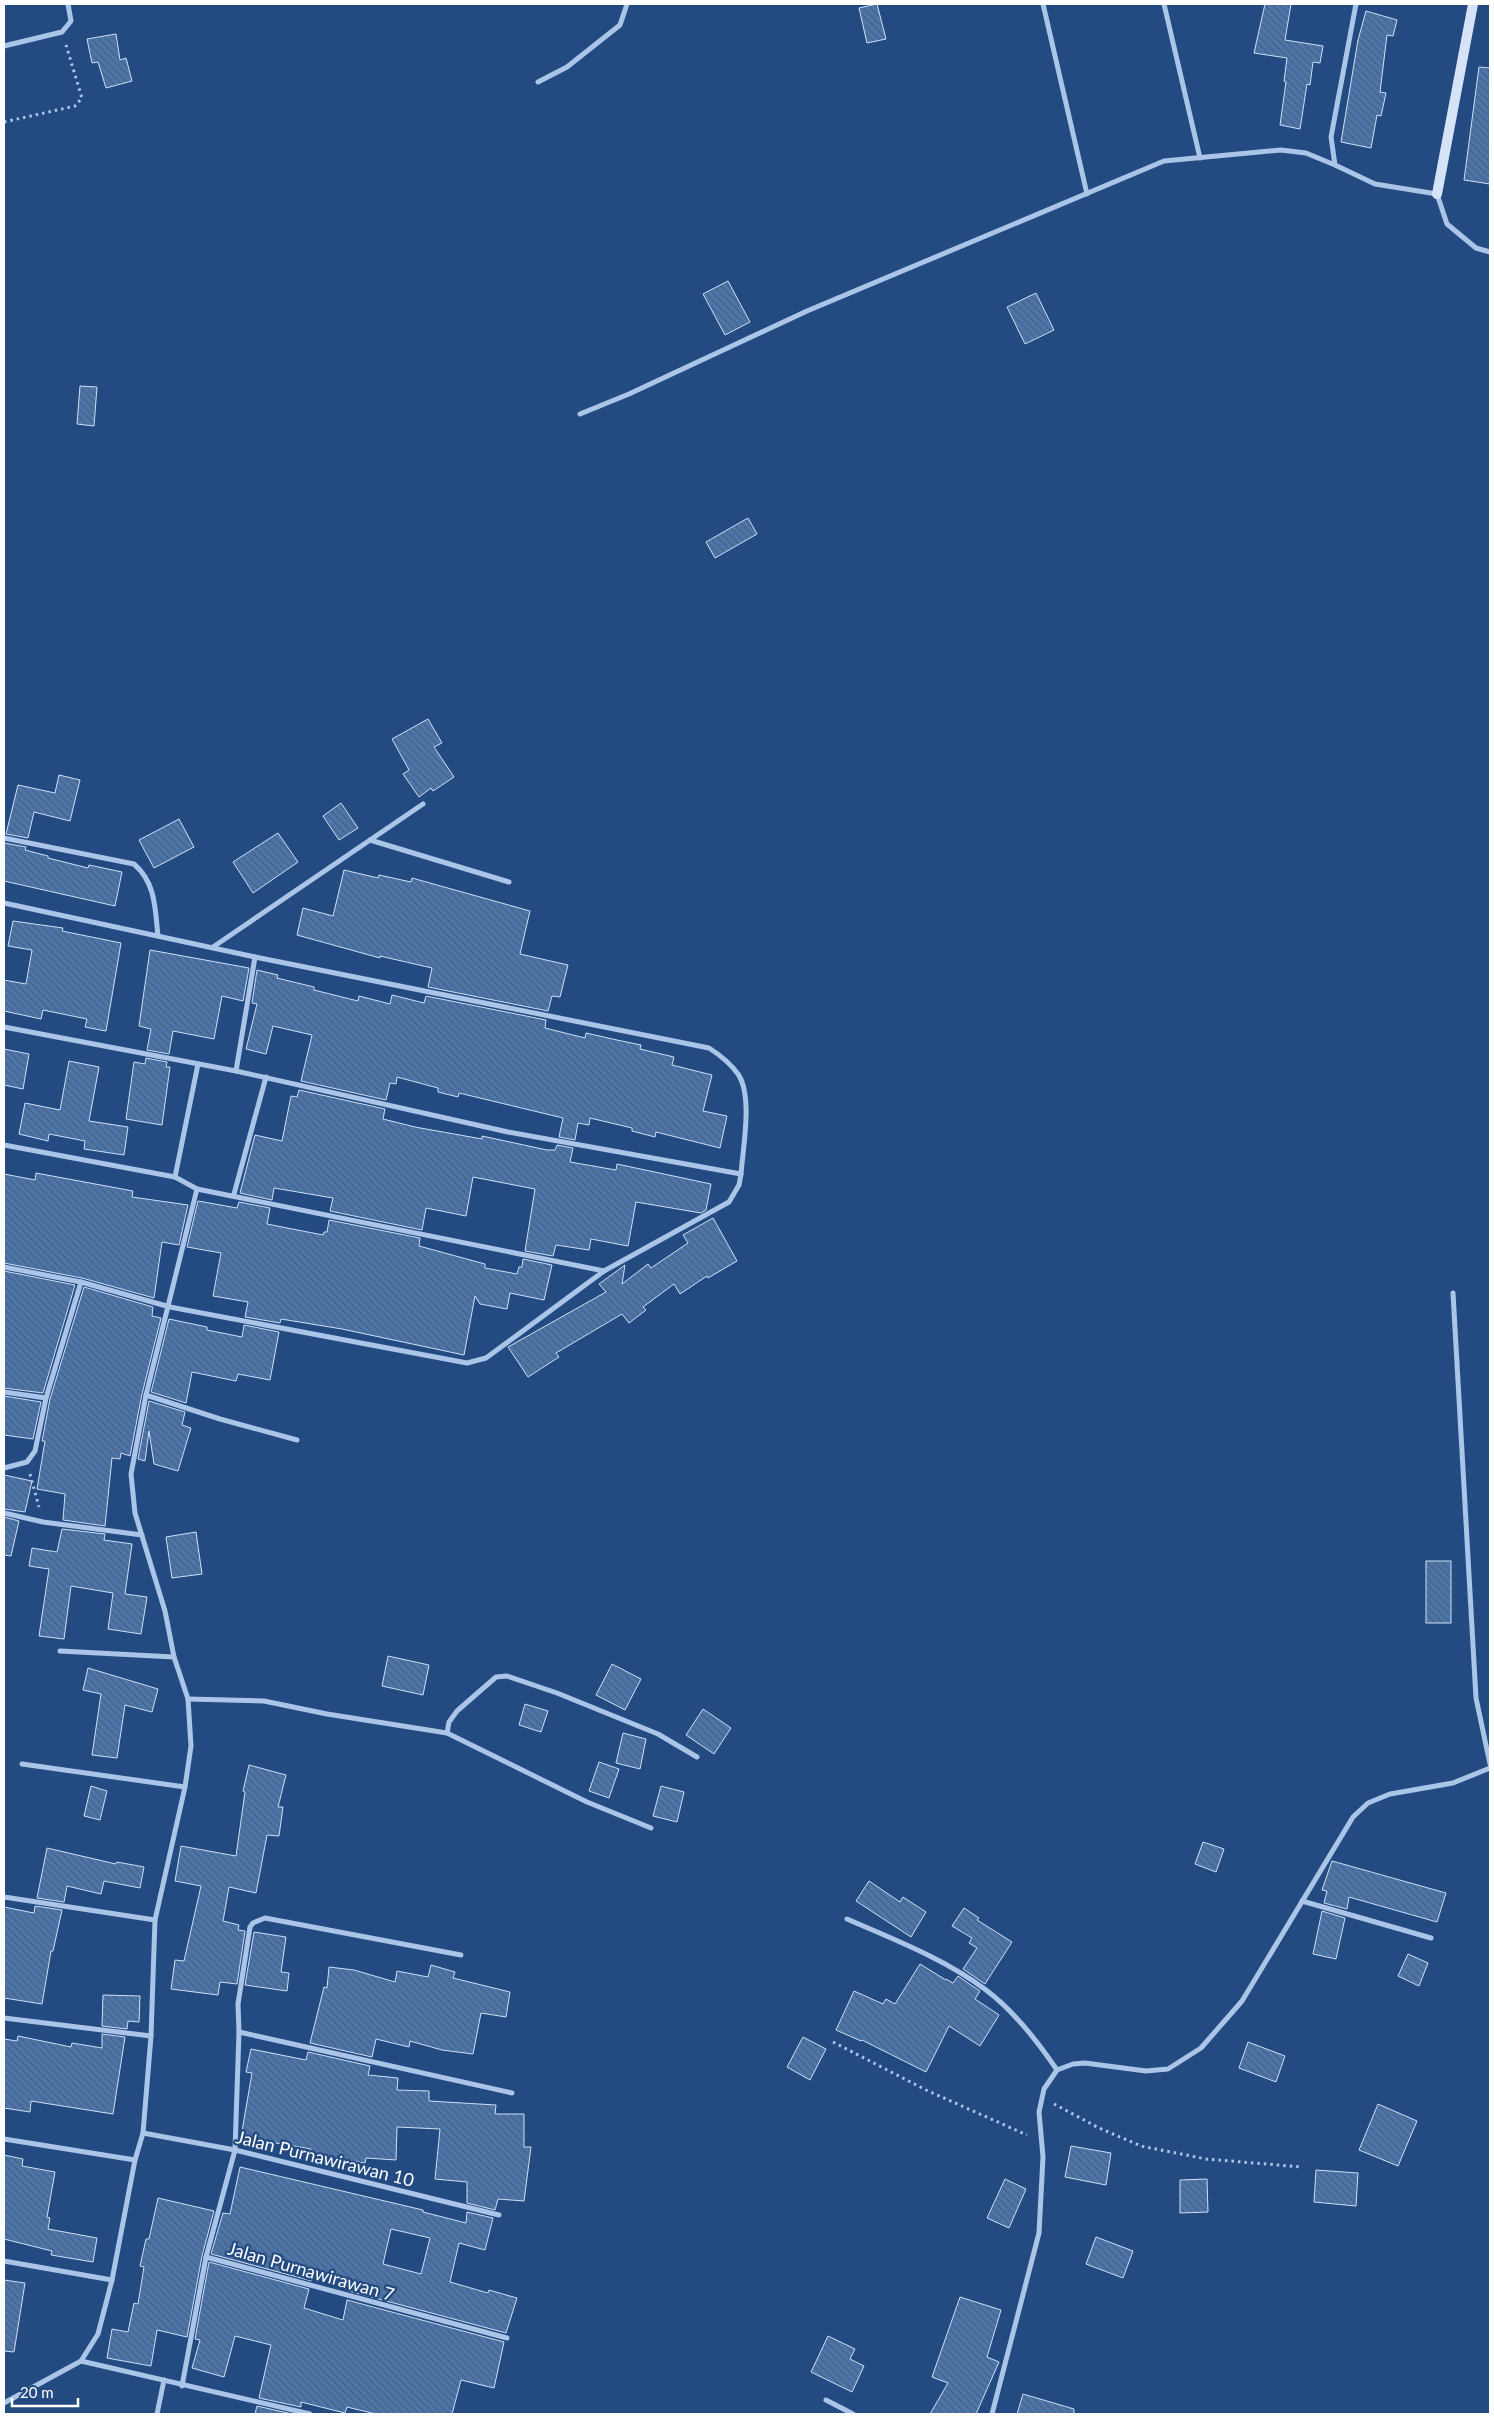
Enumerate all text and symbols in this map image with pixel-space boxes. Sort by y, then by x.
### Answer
street label: Jalan Purnawirawan 10 [234,2125,416,2191]
street label: Jalan Purnawirawan 7 [226,2237,397,2305]
scale bar [12,2376,79,2408]
text: 20 m [20,2383,54,2401]

